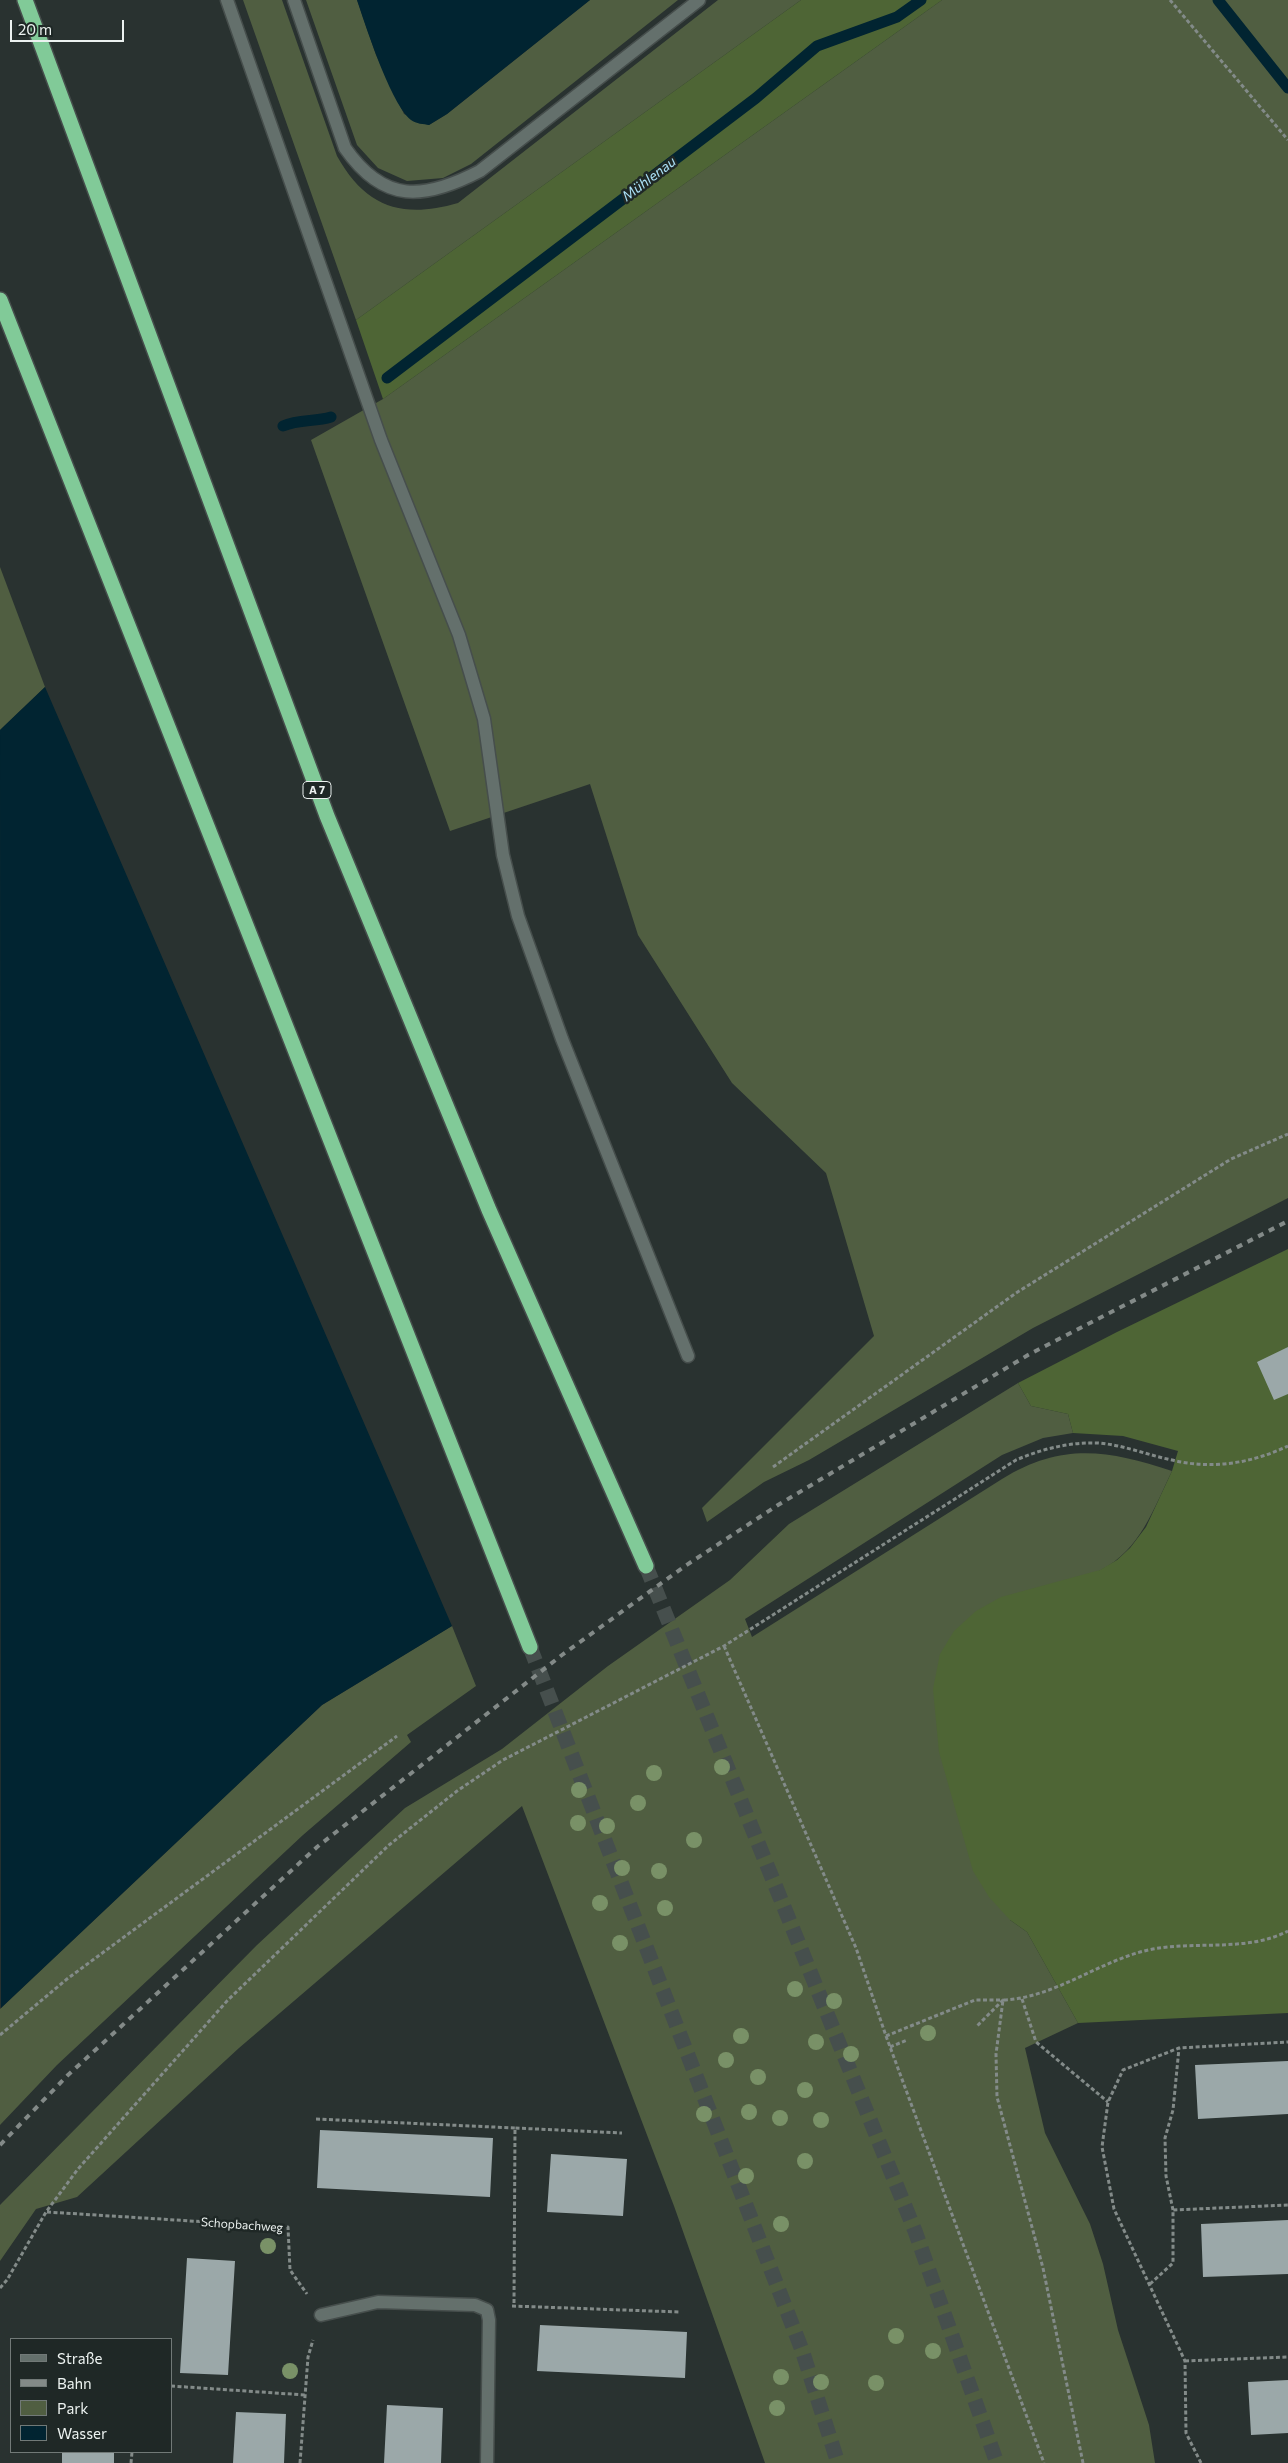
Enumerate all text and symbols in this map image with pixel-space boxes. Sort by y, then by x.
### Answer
scale bar [12,10,126,42]
text: 20 m [18,20,52,38]
water label: Mühlenau [619,153,679,205]
road number: A 7 [303,782,331,798]
street label: Schopbachweg [200,2215,284,2235]
legend [10,2338,172,2453]
text: Straße [57,2349,103,2367]
text: Bahn [57,2374,92,2392]
text: Park [57,2399,88,2417]
text: Wasser [57,2424,107,2442]

